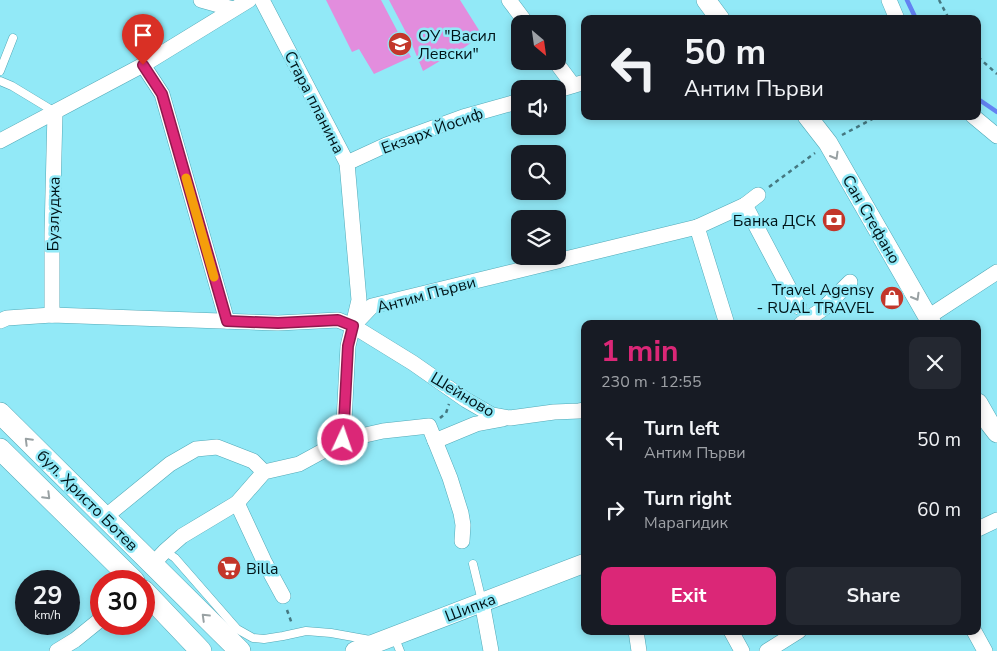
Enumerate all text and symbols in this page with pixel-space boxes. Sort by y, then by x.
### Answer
pin [122,14,164,65]
north arrow [511,15,566,70]
map controls [511,15,566,265]
icon: arrive [129,21,157,49]
place label: ОУ "Васил Левски" [418,25,496,65]
text: 50 m [684,29,766,76]
school or university icon: ОУ "Васил Левски" [387,31,413,57]
icon: left [601,35,666,100]
street label: Стара планина [279,47,349,158]
text: Антим Първи [684,74,824,104]
button: sound [511,80,566,135]
street label: Екзарх Йосиф [378,102,486,160]
button: search [511,145,566,200]
one-way arrow [829,151,839,160]
street label: Сан Стефано [837,171,905,268]
street label: Бузлуджа [42,176,66,252]
bank icon: Банка ДСК [821,207,847,233]
button: layers [511,210,566,265]
place label: Банка ДСК [733,210,817,232]
street label: Антим Първи [374,271,478,319]
place label: Travel Agensy - RUAL TRAVEL [756,279,875,319]
shop icon: Travel Agensy - RUAL TRAVEL [879,285,905,311]
one-way arrow [910,291,920,300]
text: 1 min [601,331,679,372]
button: close [909,337,961,389]
street label: Шейново [426,367,499,423]
text: 230 m · 12:55 [601,371,702,393]
position arrow [316,413,368,465]
text: Turn left [644,416,719,442]
icon: left [601,426,629,454]
text: 50 m [917,427,961,453]
one-way arrow [25,437,34,446]
text: Антим Първи [644,442,746,464]
street label: бул. Христо Ботев [32,445,143,556]
text: Turn right [644,486,731,512]
one-way arrow [41,490,50,499]
icon: right [601,496,629,524]
text: 60 m [917,497,961,523]
text: Марагидик [644,512,728,534]
supermarket icon: Billa [216,555,242,581]
place label: Billa [246,558,278,580]
button: Exit [601,567,776,625]
button: Share [786,567,961,625]
speed limit sign: 30 [90,570,155,635]
text: 29 [32,579,63,613]
street label: Шипка [442,588,499,628]
text: km/h [34,607,61,623]
one-way arrow [202,614,211,623]

